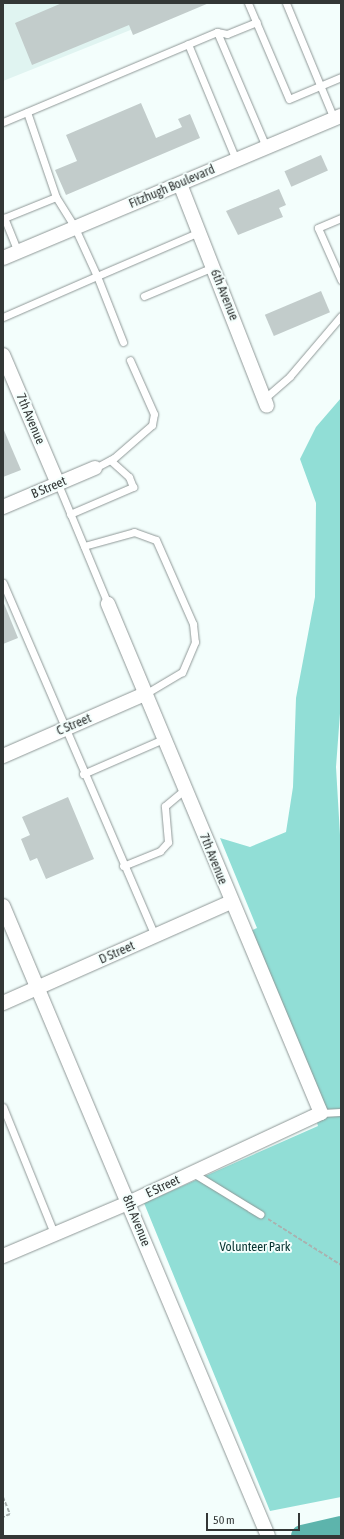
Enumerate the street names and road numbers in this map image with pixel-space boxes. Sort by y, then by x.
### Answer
street label: Fitzhugh Boulevard [127,162,217,212]
street label: 6th Avenue [207,267,241,323]
street label: 7th Avenue [12,391,48,447]
street label: B Street [29,474,69,502]
street label: C Street [54,711,94,739]
street label: 7th Avenue [196,831,230,887]
street label: D Street [97,938,137,968]
street label: E Street [143,1172,183,1202]
street label: 8th Avenue [119,1193,153,1249]

